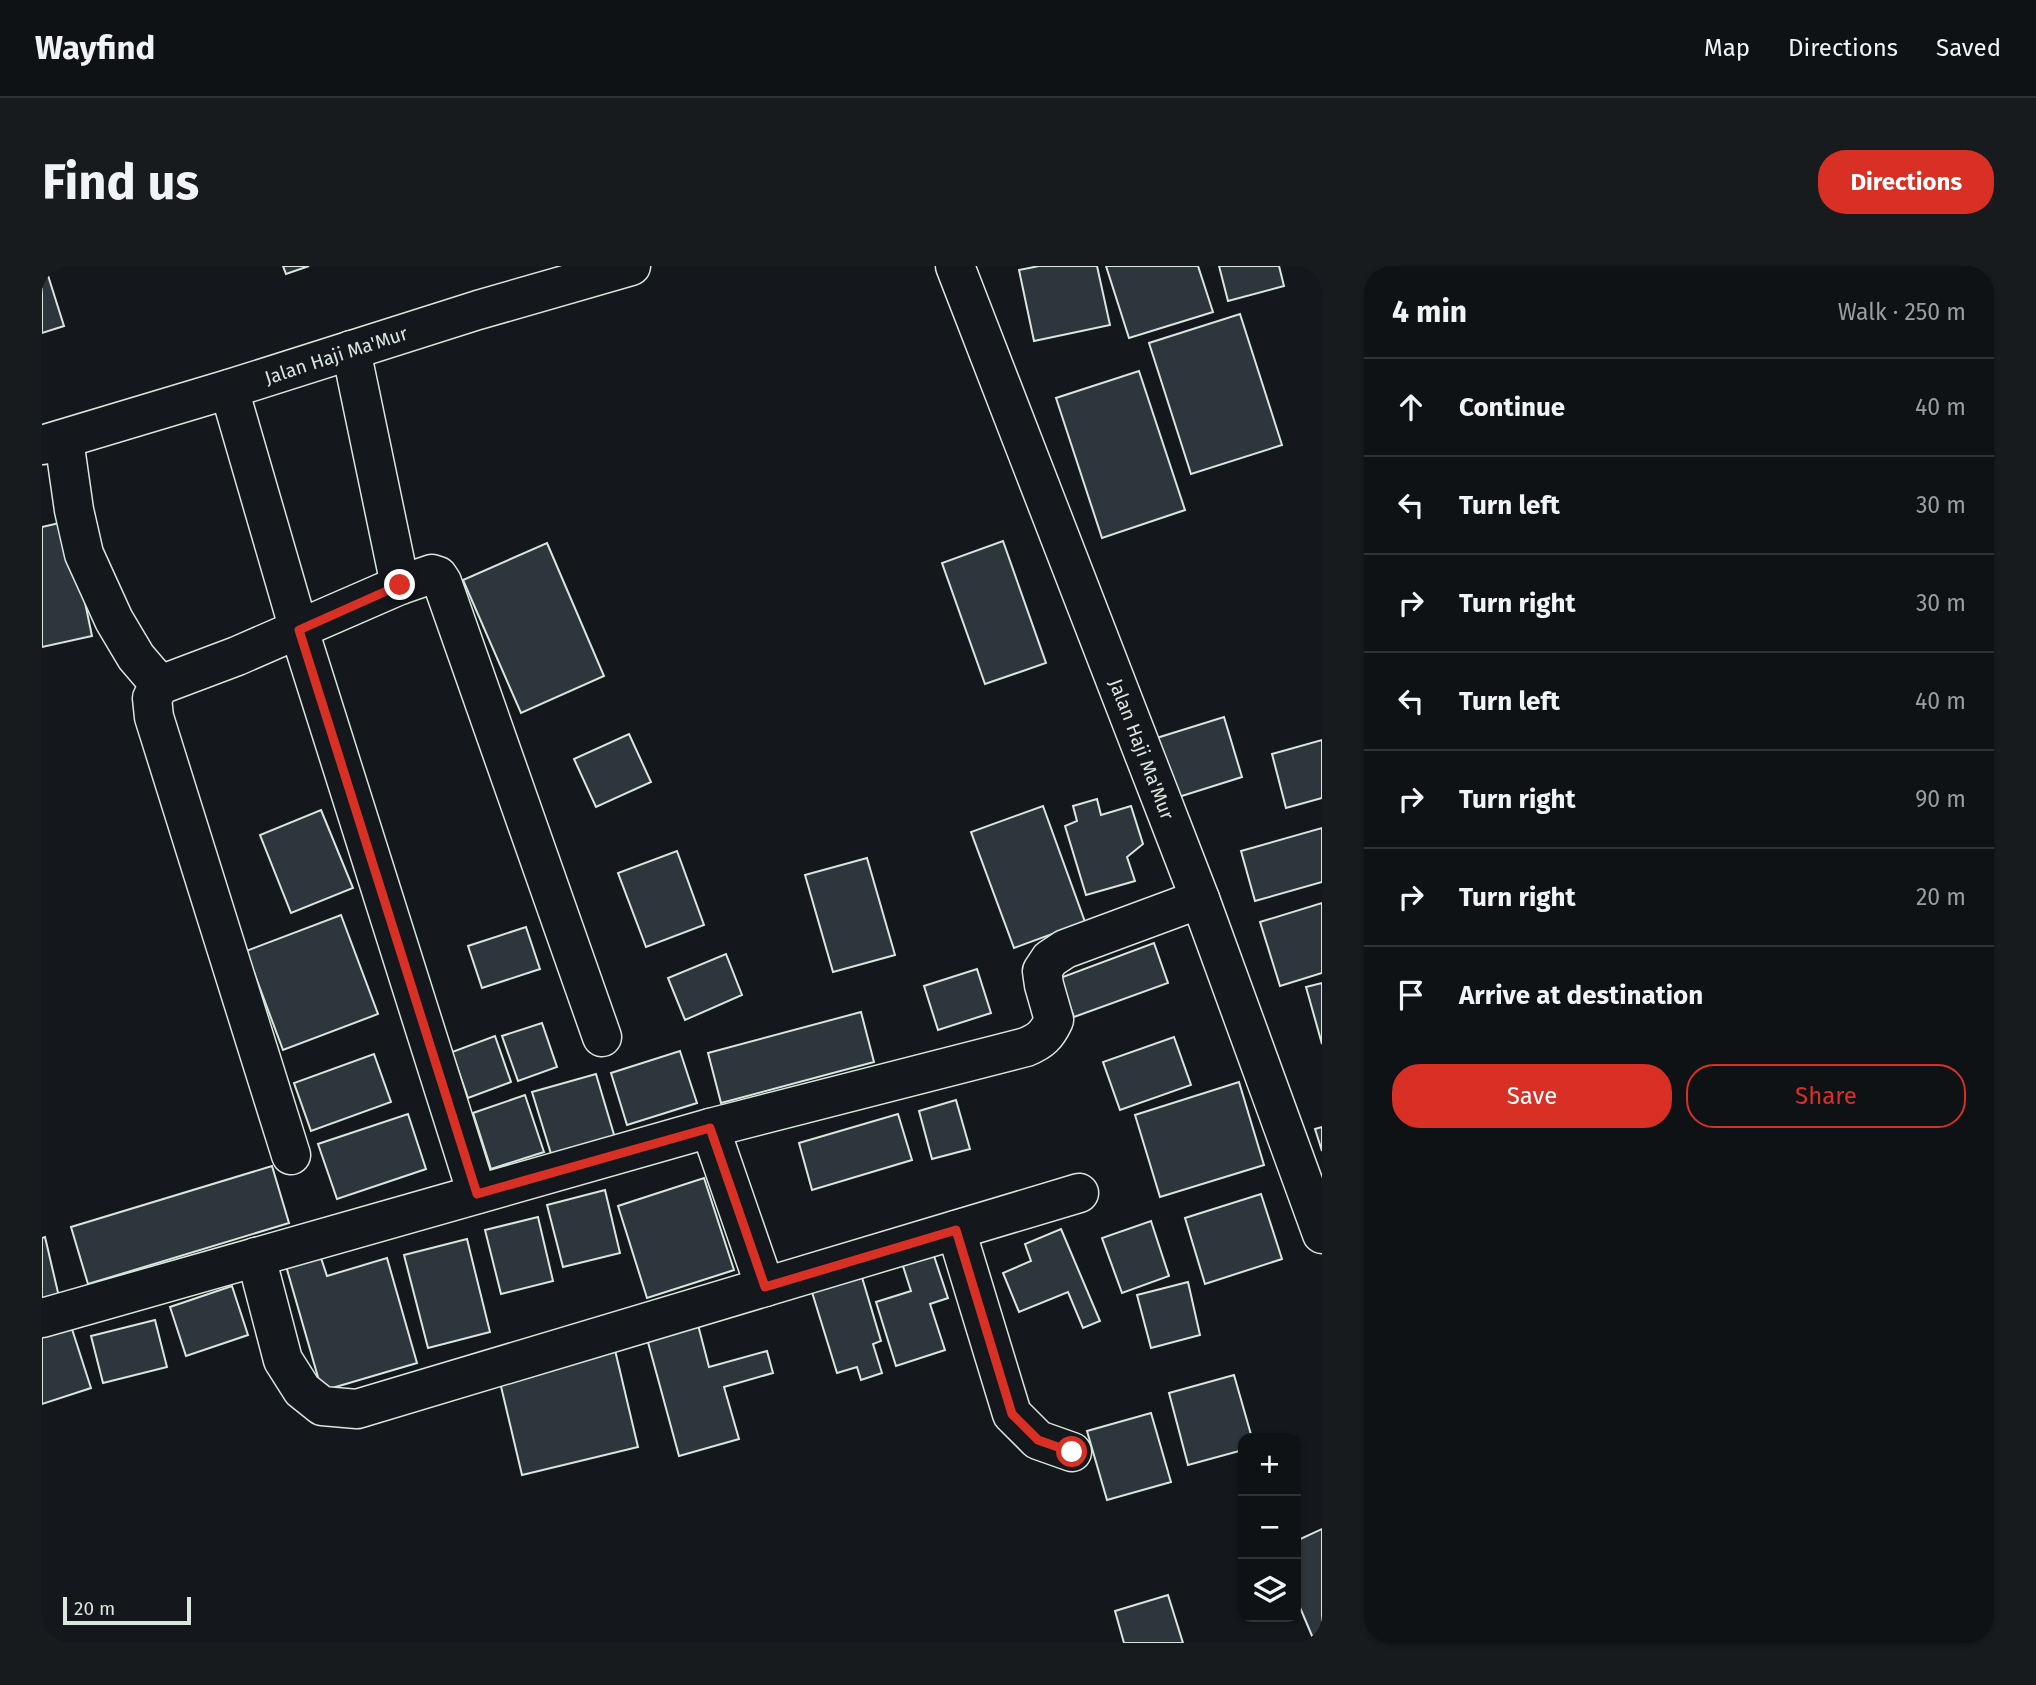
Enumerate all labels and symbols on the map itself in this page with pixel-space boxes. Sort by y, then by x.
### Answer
street label: Jalan Haji Ma'Mur [262,321,411,389]
route end [384,569,415,600]
street label: Jalan Haji Ma'Mur [1104,676,1179,823]
route start [1056,1436,1087,1467]
scale bar [63,1594,191,1626]

